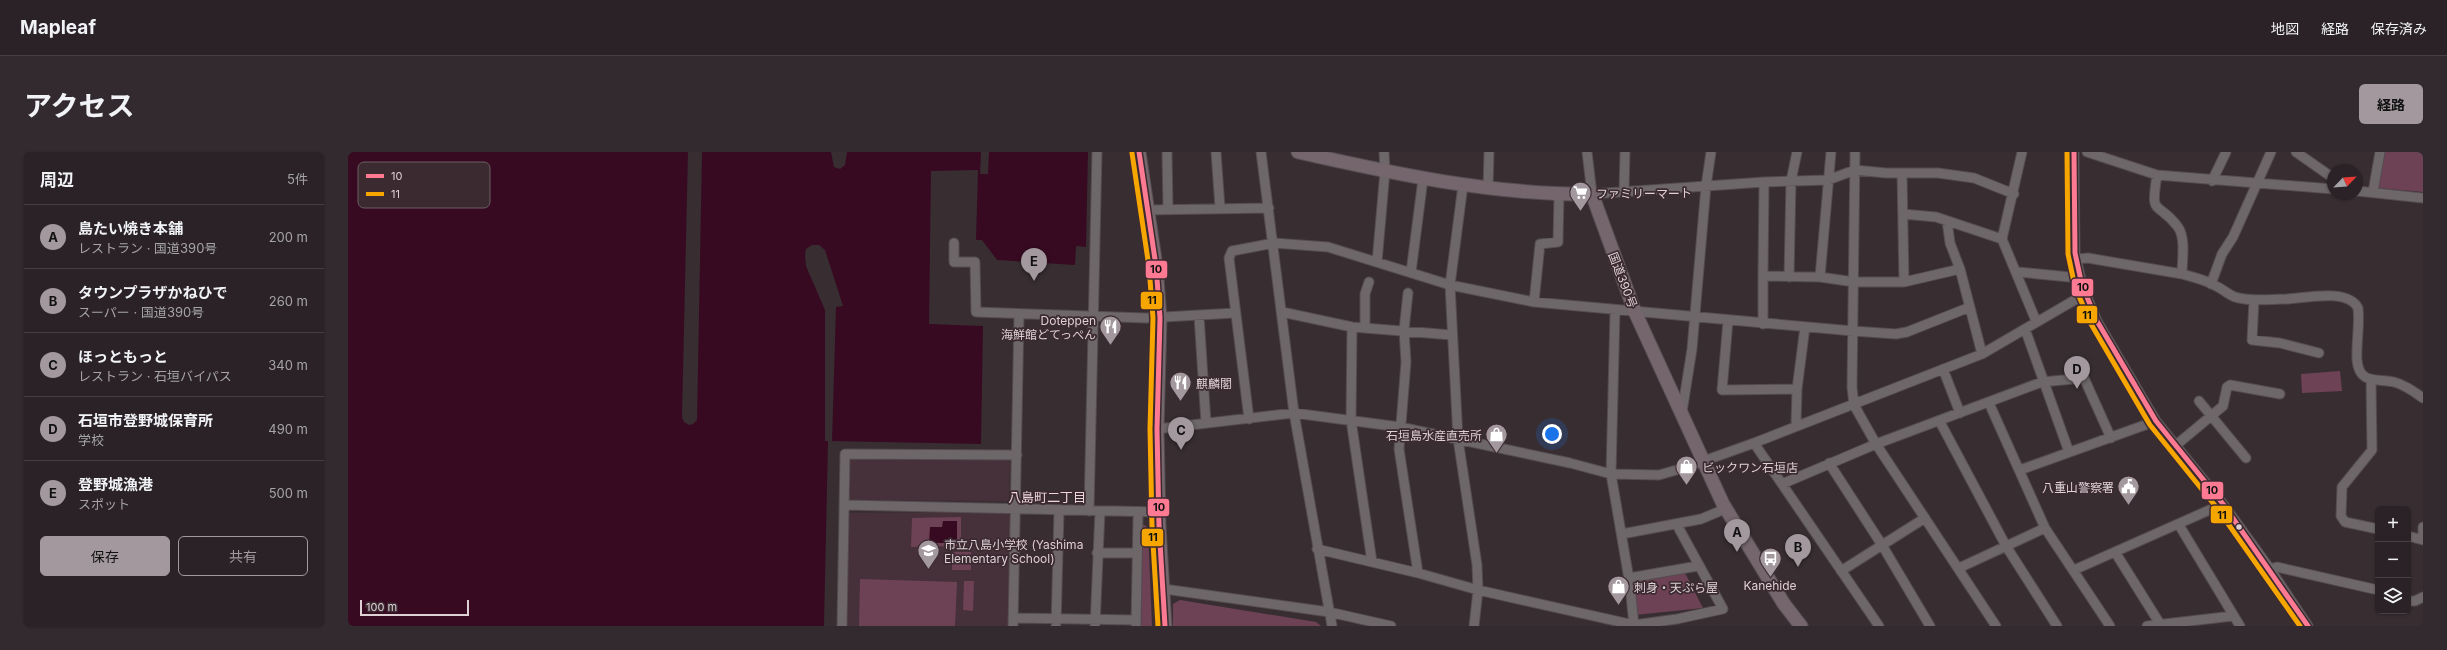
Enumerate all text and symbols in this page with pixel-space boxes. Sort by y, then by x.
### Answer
text: Mapleaf [20,16,96,39]
text: 地図 [2271,20,2299,37]
text: 経路 [2321,20,2349,37]
text: 保存済み [2371,20,2427,37]
button: 経路 [2359,84,2423,124]
text: アクセス [24,89,135,123]
legend [358,162,490,208]
north arrow [2327,164,2363,200]
text: 10 [391,169,402,183]
text: 周辺 [40,170,74,190]
text: 5件 [287,171,308,187]
supermarket icon: ファミリーマート [1568,180,1594,213]
place label: ファミリーマート [1596,186,1692,201]
text: 11 [391,187,400,201]
text: 島たい焼き本舗 [78,219,183,238]
text: A [48,229,58,245]
text: 200 m [269,229,308,245]
text: レストラン · 国道390号 [78,240,217,256]
pin: E [1021,248,1047,281]
street label: 国道390号 [1606,250,1640,310]
line badge: 10 [1145,260,1168,279]
text: 10 [1150,262,1162,276]
line badge: 10 [2071,278,2094,297]
text: 10 [2077,280,2089,294]
text: タウンプラザかねひで [78,283,228,302]
line badge: 11 [1140,291,1163,310]
text: B [49,293,57,309]
text: 260 m [269,293,308,309]
text: 11 [1147,293,1157,307]
text: スーパー · 国道390号 [78,304,204,320]
line badge: 11 [2076,305,2098,324]
text: 11 [2082,308,2092,322]
place label: Doteppen 海鮮館どてっぺん [1001,313,1096,342]
restaurant icon: Doteppen 海鮮館どてっぺん [1098,314,1124,347]
text: ほっともっと [78,347,168,366]
pin: D [2064,356,2090,389]
text: C [48,357,58,373]
text: 340 m [268,357,308,373]
text: レストラン · 石垣バイパス [78,368,232,384]
restaurant icon: 麒麟閣 [1168,370,1194,403]
place label: 麒麟閣 [1196,376,1232,391]
text: 石垣市登野城保育所 [78,411,213,430]
pin: C [1168,417,1194,450]
text: D [48,421,58,437]
text: 490 m [268,421,308,437]
shop icon: 石垣島水産直売所 [1484,422,1510,455]
your location [1542,424,1562,444]
place label: 石垣島水産直売所 [1386,428,1482,443]
text: 学校 [78,432,104,448]
shop icon: ビックワン石垣店 [1674,454,1700,487]
place label: ビックワン石垣店 [1702,460,1798,475]
public building icon: 八重山警察署 [2116,474,2142,507]
text: 登野城漁港 [78,475,153,494]
place label: 八重山警察署 [2042,480,2114,495]
line badge: 10 [2201,481,2224,500]
text: 10 [2206,483,2218,497]
text: E [49,485,57,501]
text: 500 m [269,485,308,501]
district label: 八島町二丁目 [1008,489,1086,505]
text: スポット [78,496,130,512]
line badge: 10 [1147,498,1170,517]
text: 10 [1153,500,1165,514]
line badge: 11 [2210,505,2233,524]
map controls [2375,506,2411,614]
button: + [2375,506,2411,542]
text: 11 [2217,508,2227,522]
pin: A [1724,519,1750,552]
unlabelled marker [2234,522,2244,532]
line badge: 11 [1141,528,1164,547]
text: 11 [1148,530,1158,544]
pin: B [1785,534,1811,567]
button: 保存 [40,536,170,576]
button: 共有 [178,536,308,576]
place label: 市立八島小学校 (Yashima Elementary School) [944,537,1083,566]
school or university icon: 市立八島小学校 (Yashima Elementary School) [915,538,941,571]
button: − [2375,542,2411,578]
bus stop icon: Kanehide [1757,545,1783,578]
shop icon: 刺身・天ぷら屋 [1606,574,1632,607]
place label: Kanehide [1743,578,1797,593]
button: layers [2375,578,2411,614]
place label: 刺身・天ぷら屋 [1634,580,1718,595]
scale bar [360,598,469,617]
text: 100 m [366,600,397,614]

